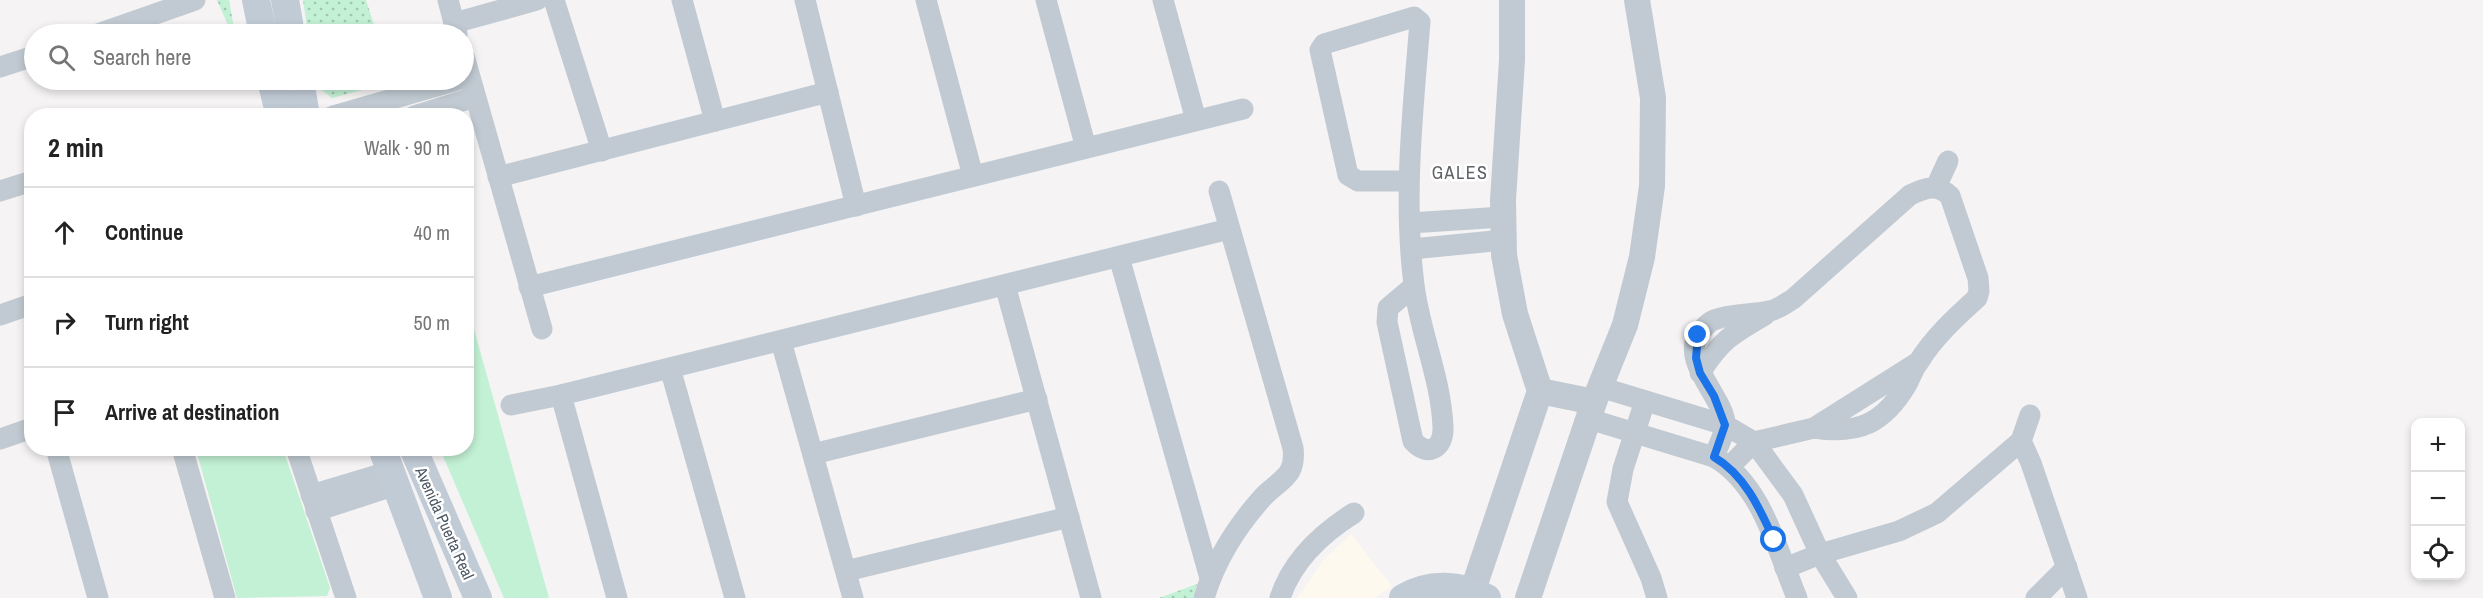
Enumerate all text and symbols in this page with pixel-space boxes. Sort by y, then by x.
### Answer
search box [24,24,474,90]
icon: search [45,41,78,74]
text: Search here [93,42,191,72]
text: 2 min [48,130,104,165]
text: Walk · 90 m [364,134,450,161]
district label: GALES [1432,160,1488,185]
icon: ahead [48,216,81,249]
text: Continue [105,217,183,247]
text: 40 m [414,219,450,246]
icon: right [48,306,81,339]
text: Turn right [105,307,189,337]
text: 50 m [414,309,450,336]
route end [1684,321,1710,347]
icon: arrive [48,396,81,429]
text: Arrive at destination [105,397,279,427]
map controls [2411,418,2465,580]
button: + [2411,418,2465,472]
street label: Avenida Puerta Real [410,462,480,583]
button: − [2411,472,2465,526]
route start [1760,526,1786,552]
button: locate [2411,526,2465,580]

